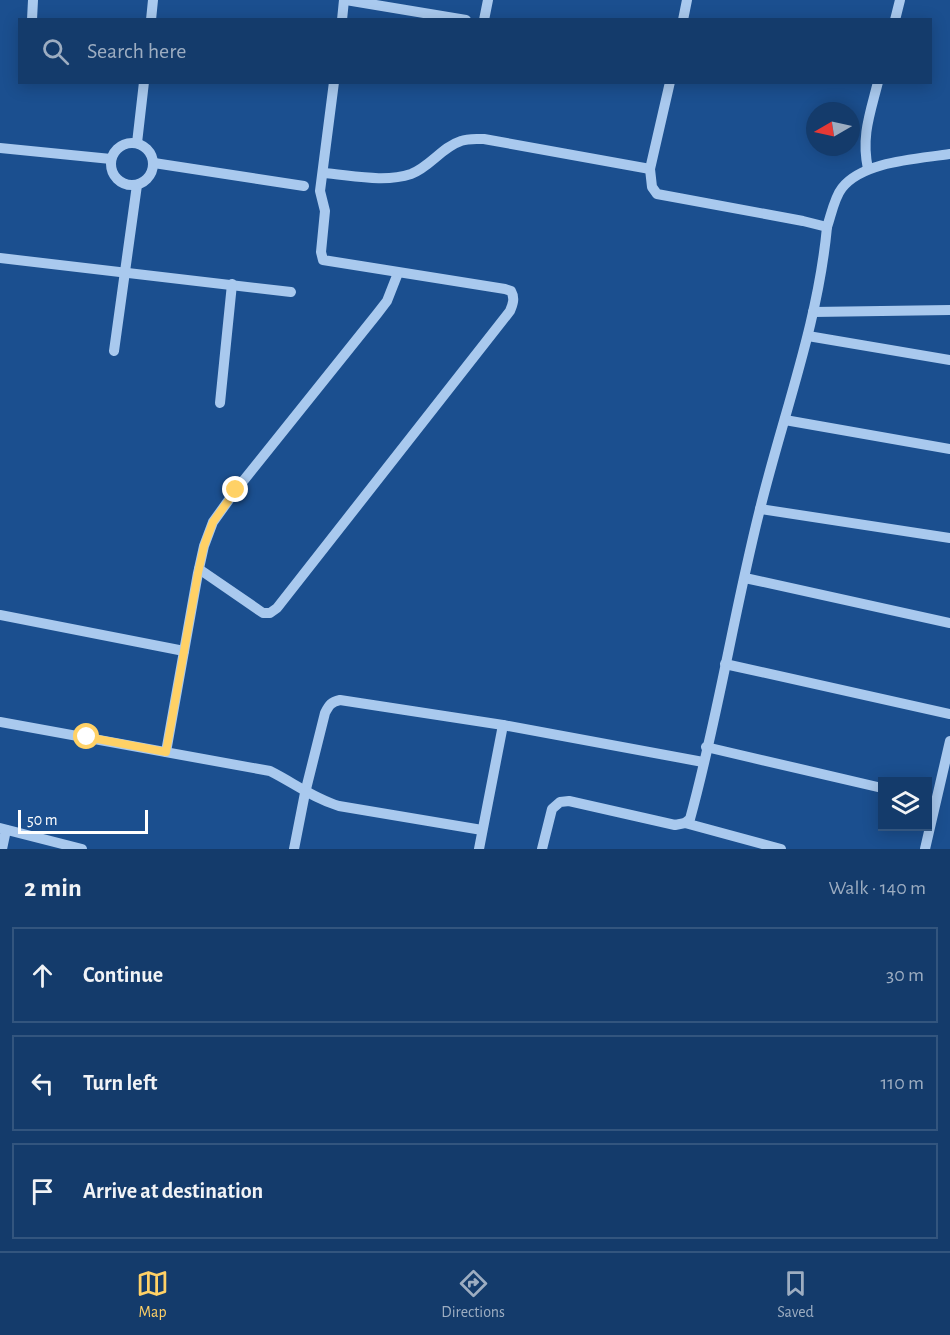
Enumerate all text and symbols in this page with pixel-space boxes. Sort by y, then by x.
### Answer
search box [18,18,932,84]
icon: search [39,35,72,68]
text: Search here [87,40,186,62]
north arrow [806,102,860,156]
route end [222,476,248,502]
route start [73,723,99,749]
map controls [878,777,932,831]
button: layers [878,777,932,831]
scale bar [18,807,148,834]
text: 50 m [27,812,58,828]
text: 2 min [24,875,82,901]
text: Walk · 140 m [828,878,926,898]
icon: ahead [26,959,59,992]
text: Continue [83,964,163,986]
text: 30 m [886,965,924,985]
icon: left [26,1067,59,1100]
text: Turn left [83,1072,157,1094]
text: 110 m [880,1073,924,1093]
icon: arrive [26,1175,59,1208]
text: Arrive at destination [83,1180,263,1202]
tab: Map [136,1267,169,1322]
tab: Directions [441,1267,505,1322]
tab: Saved [777,1267,814,1322]

